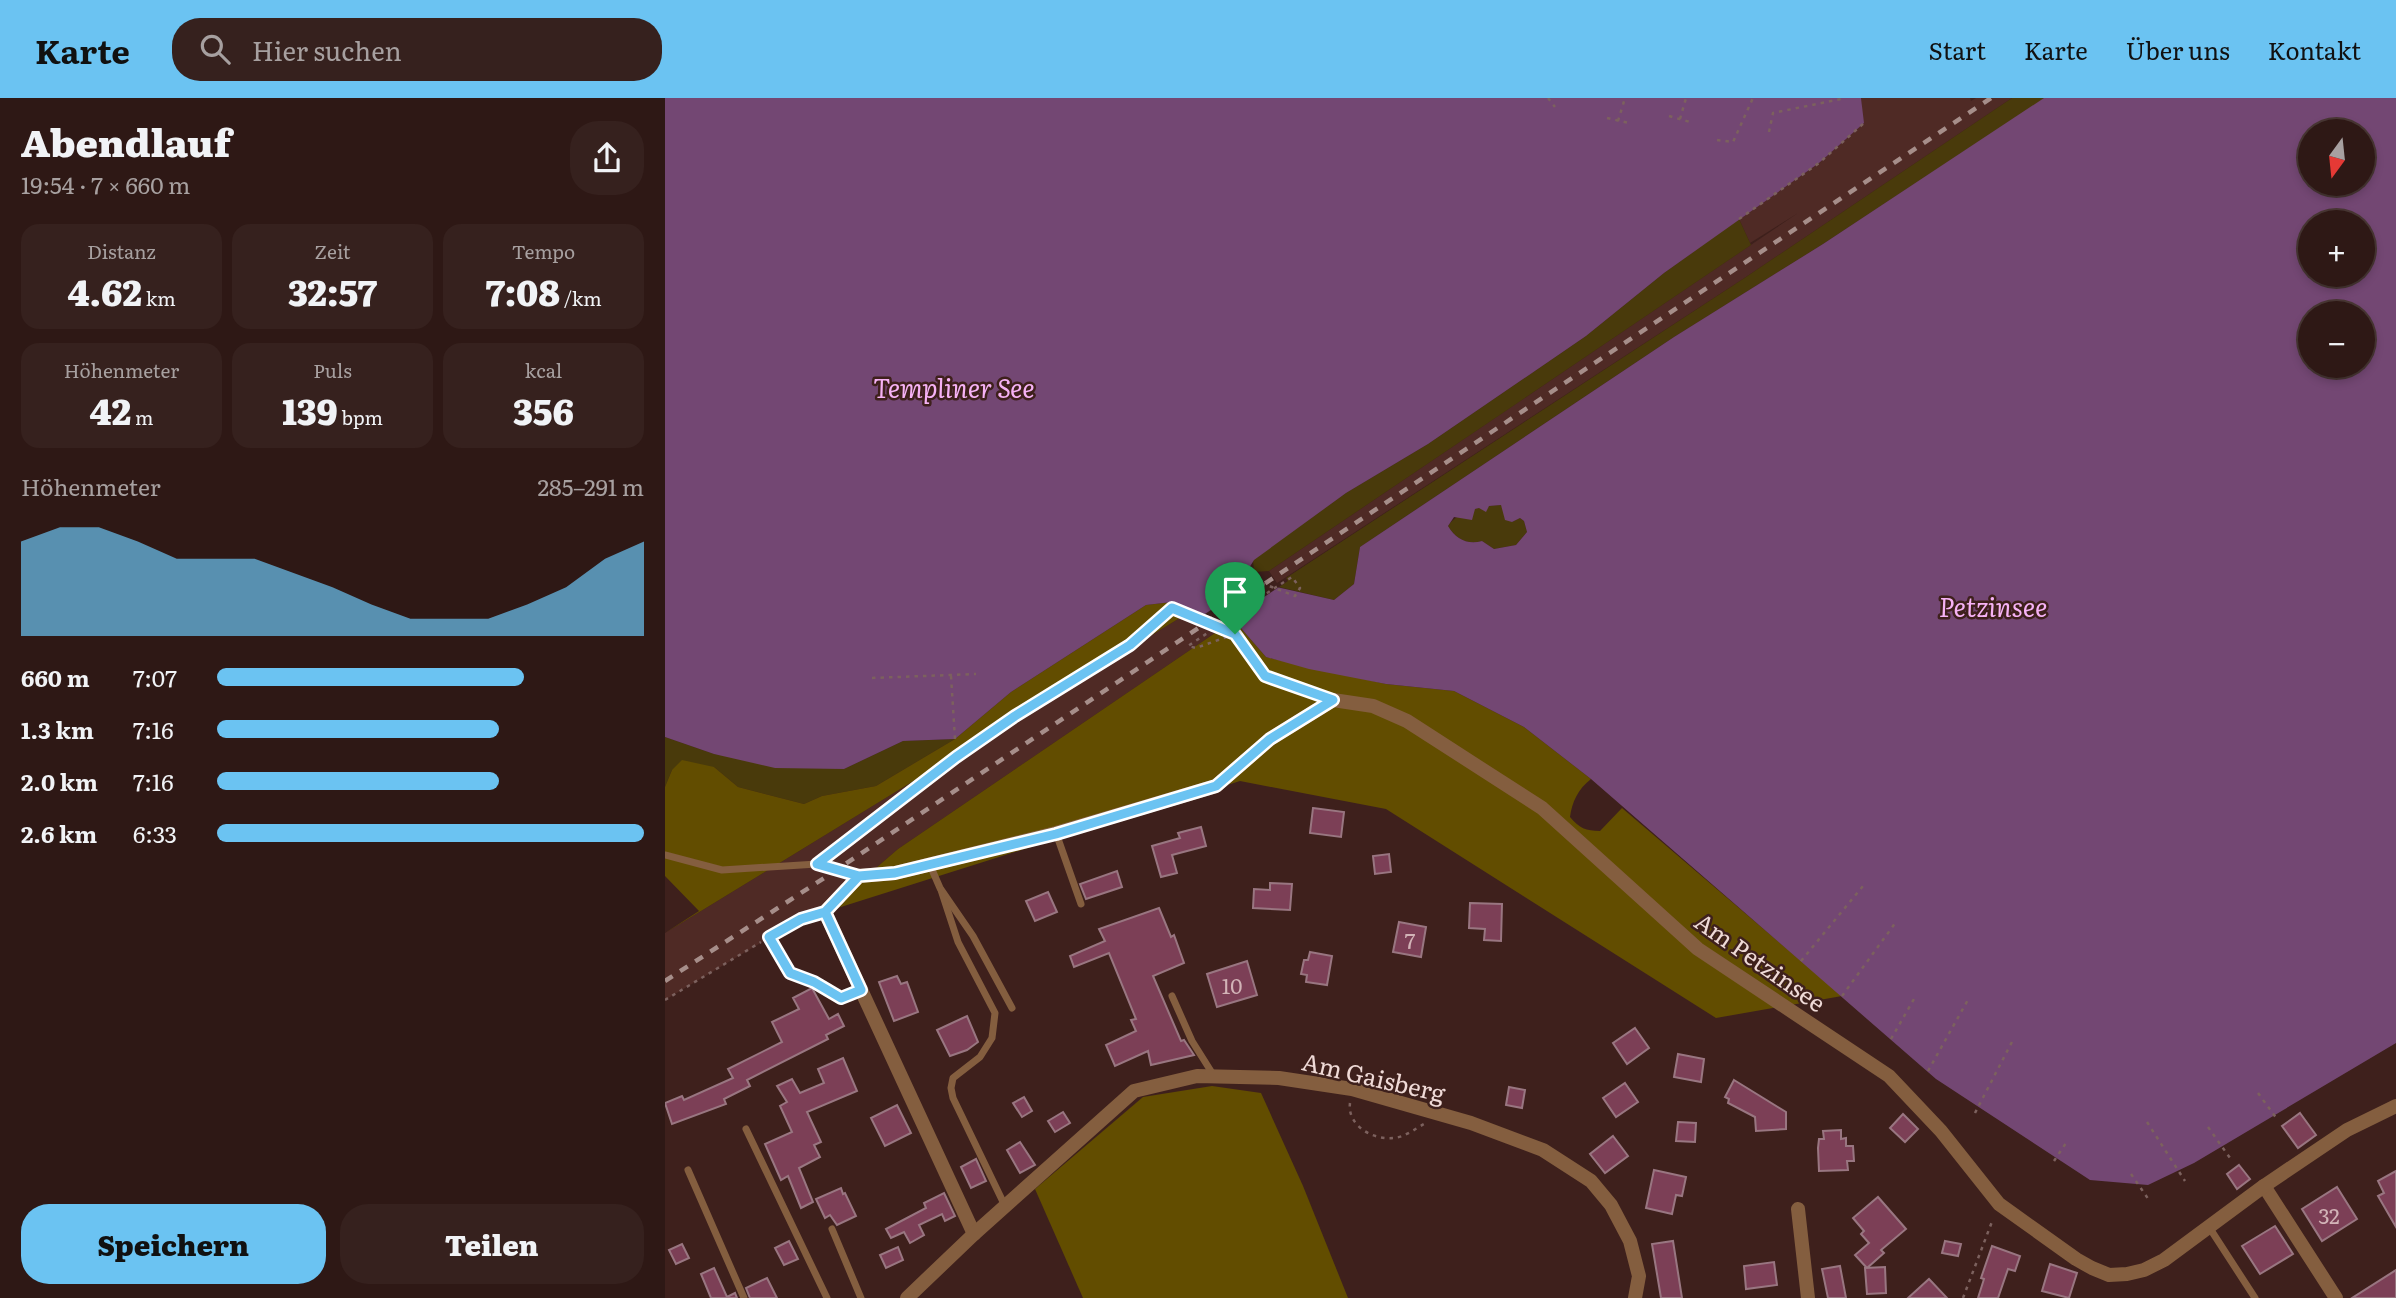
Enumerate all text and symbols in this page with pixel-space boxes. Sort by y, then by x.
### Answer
search box [172,18,662,81]
text: Karte [35,25,130,74]
icon: search [196,30,234,68]
text: Hier suchen [252,30,402,69]
text: Start [1929,32,1986,67]
text: Karte [2024,32,2088,67]
text: Über uns [2126,32,2230,67]
text: Kontakt [2268,32,2361,67]
text: Abendlauf [21,112,231,169]
north arrow [2298,119,2375,196]
map controls [2298,119,2375,378]
button: share [570,121,644,195]
text: 19:54 · 7 × 660 m [21,167,190,201]
button: + [2298,210,2375,287]
text: Distanz [87,237,156,265]
text: Zeit [315,237,350,265]
text: Tempo [512,237,575,265]
text: 4.62 [67,265,142,317]
text: 32:57 [288,265,377,317]
text: 7:08 [485,265,560,317]
text: km [142,284,176,312]
text: /km [560,284,602,312]
button: − [2298,301,2375,378]
text: Höhenmeter [64,356,179,384]
text: Puls [313,356,352,384]
text: kcal [525,356,562,384]
water label: Templiner See [873,367,1035,406]
text: 42 [90,384,131,436]
text: 139 [282,384,338,436]
text: 356 [513,384,574,436]
text: m [131,403,153,431]
text: bpm [338,403,383,431]
text: Höhenmeter [21,469,161,503]
text: 285–291 m [537,469,644,503]
pin [1205,562,1265,634]
icon: arrive [1216,573,1254,611]
water label: Petzinsee [1939,586,2047,625]
text: 660 m [21,660,90,694]
text: 7:07 [133,660,177,694]
text: 1.3 km [21,712,94,746]
text: 7:16 [133,712,174,746]
text: 2.0 km [21,764,98,798]
text: 7:16 [133,764,174,798]
text: 2.6 km [21,816,97,850]
text: 6:33 [133,816,177,850]
street label: Am Petzinsee [1688,903,1834,1019]
house number: 7 [1405,924,1416,955]
house number: 10 [1222,969,1242,1000]
street label: Am Gaisberg [1299,1043,1450,1110]
house number: 32 [2318,1199,2340,1230]
button: Speichern [21,1204,326,1284]
button: Teilen [340,1204,644,1284]

